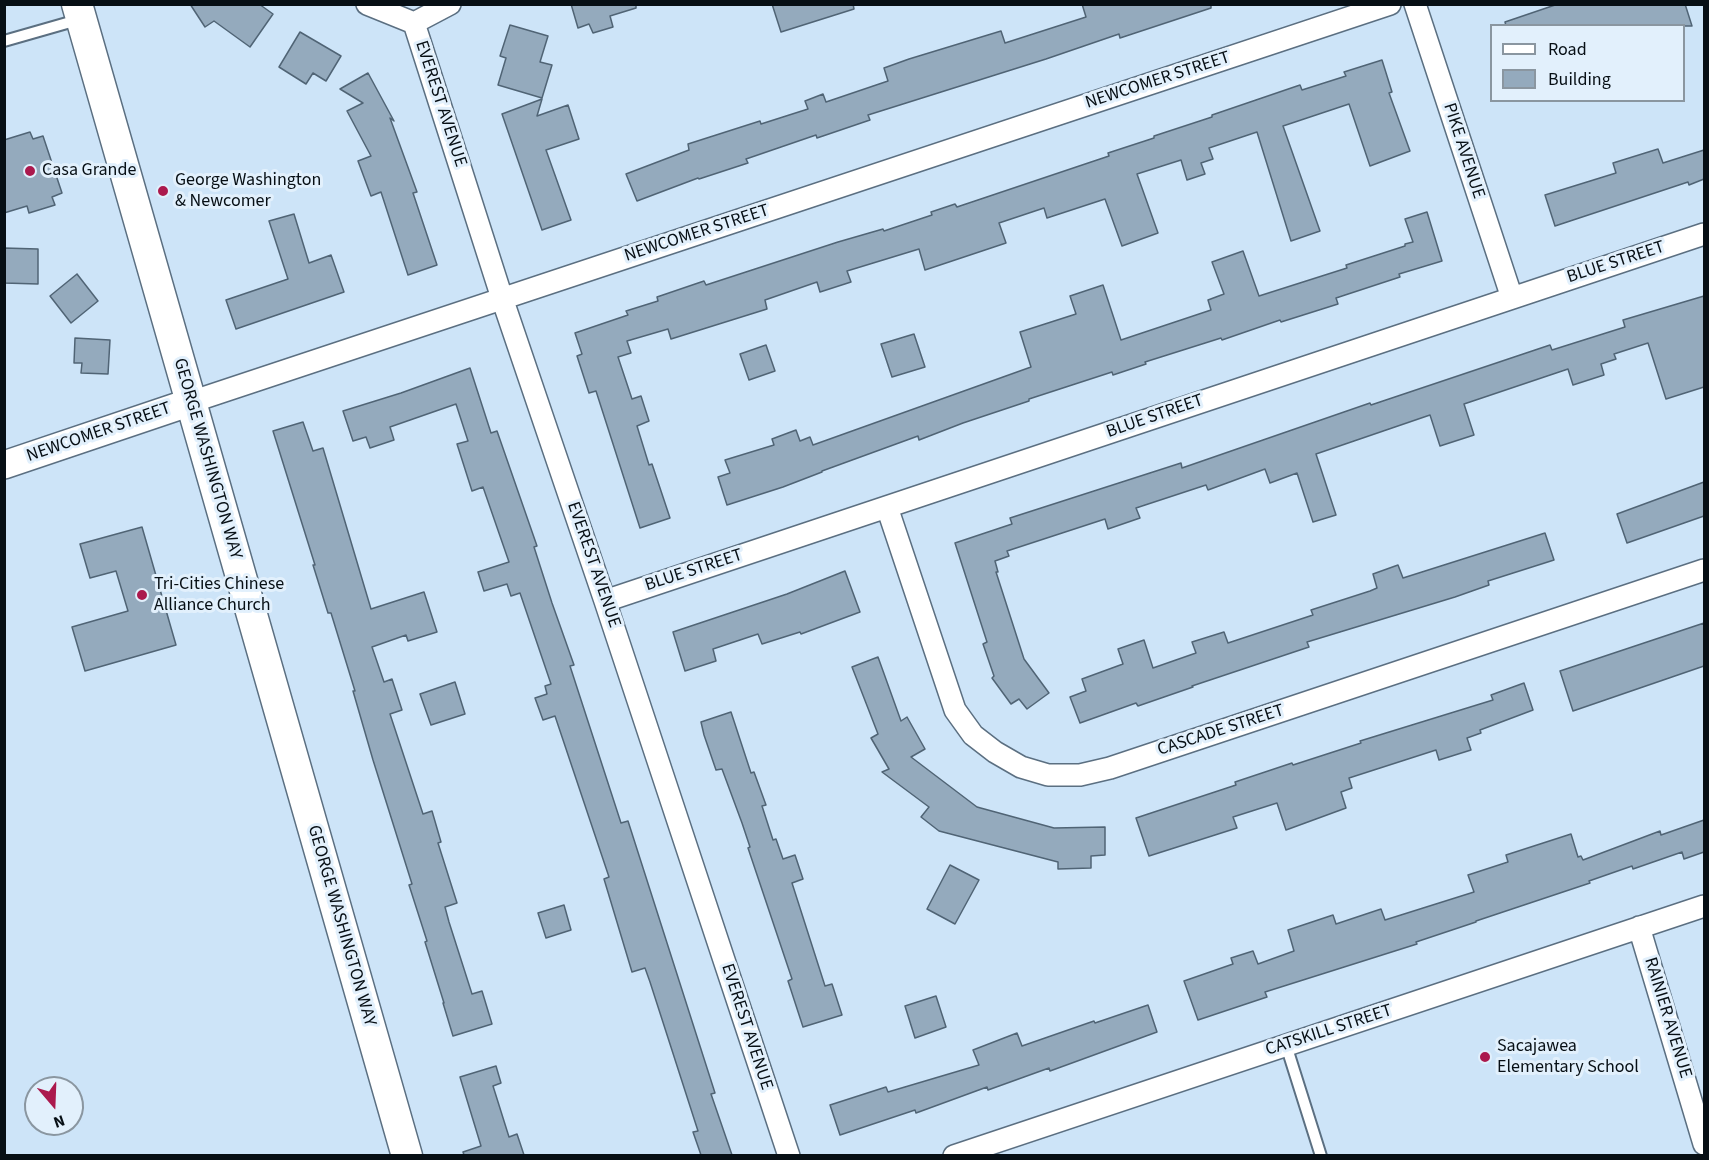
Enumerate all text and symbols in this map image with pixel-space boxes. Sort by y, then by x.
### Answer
legend [1490,24,1685,102]
text: Road [1548,37,1587,62]
street label: EVEREST AVENUE [409,38,471,170]
street label: NEWCOMER STREET [1083,47,1233,115]
text: Building [1548,67,1611,92]
street label: PIKE AVENUE [1437,100,1489,202]
place label: Casa Grande [42,160,136,182]
marker: Casa Grande [23,164,37,178]
place label: George Washington & Newcomer [175,170,321,213]
marker: George Washington & Newcomer [156,184,170,198]
street label: NEWCOMER STREET [622,200,772,268]
street label: BLUE STREET [1565,237,1667,289]
street label: GEORGE WASHINGTON WAY [168,356,246,562]
street label: BLUE STREET [1104,390,1206,444]
street label: NEWCOMER STREET [24,398,174,468]
street label: EVEREST AVENUE [561,499,625,631]
street label: BLUE STREET [643,545,745,597]
place label: Tri-Cities Chinese Alliance Church [154,574,284,616]
marker: Tri-Cities Chinese Alliance Church [135,588,149,602]
street label: CASCADE STREET [1155,700,1287,762]
street label: GEORGE WASHINGTON WAY [302,823,380,1029]
street label: RAINIER AVENUE [1638,955,1696,1081]
street label: EVEREST AVENUE [715,961,777,1093]
street label: CATSKILL STREET [1263,1000,1395,1062]
place label: Sacajawea Elementary School [1497,1036,1639,1078]
marker: Sacajawea Elementary School [1478,1050,1492,1064]
north arrow [24,1076,84,1136]
text: N [51,1109,68,1133]

